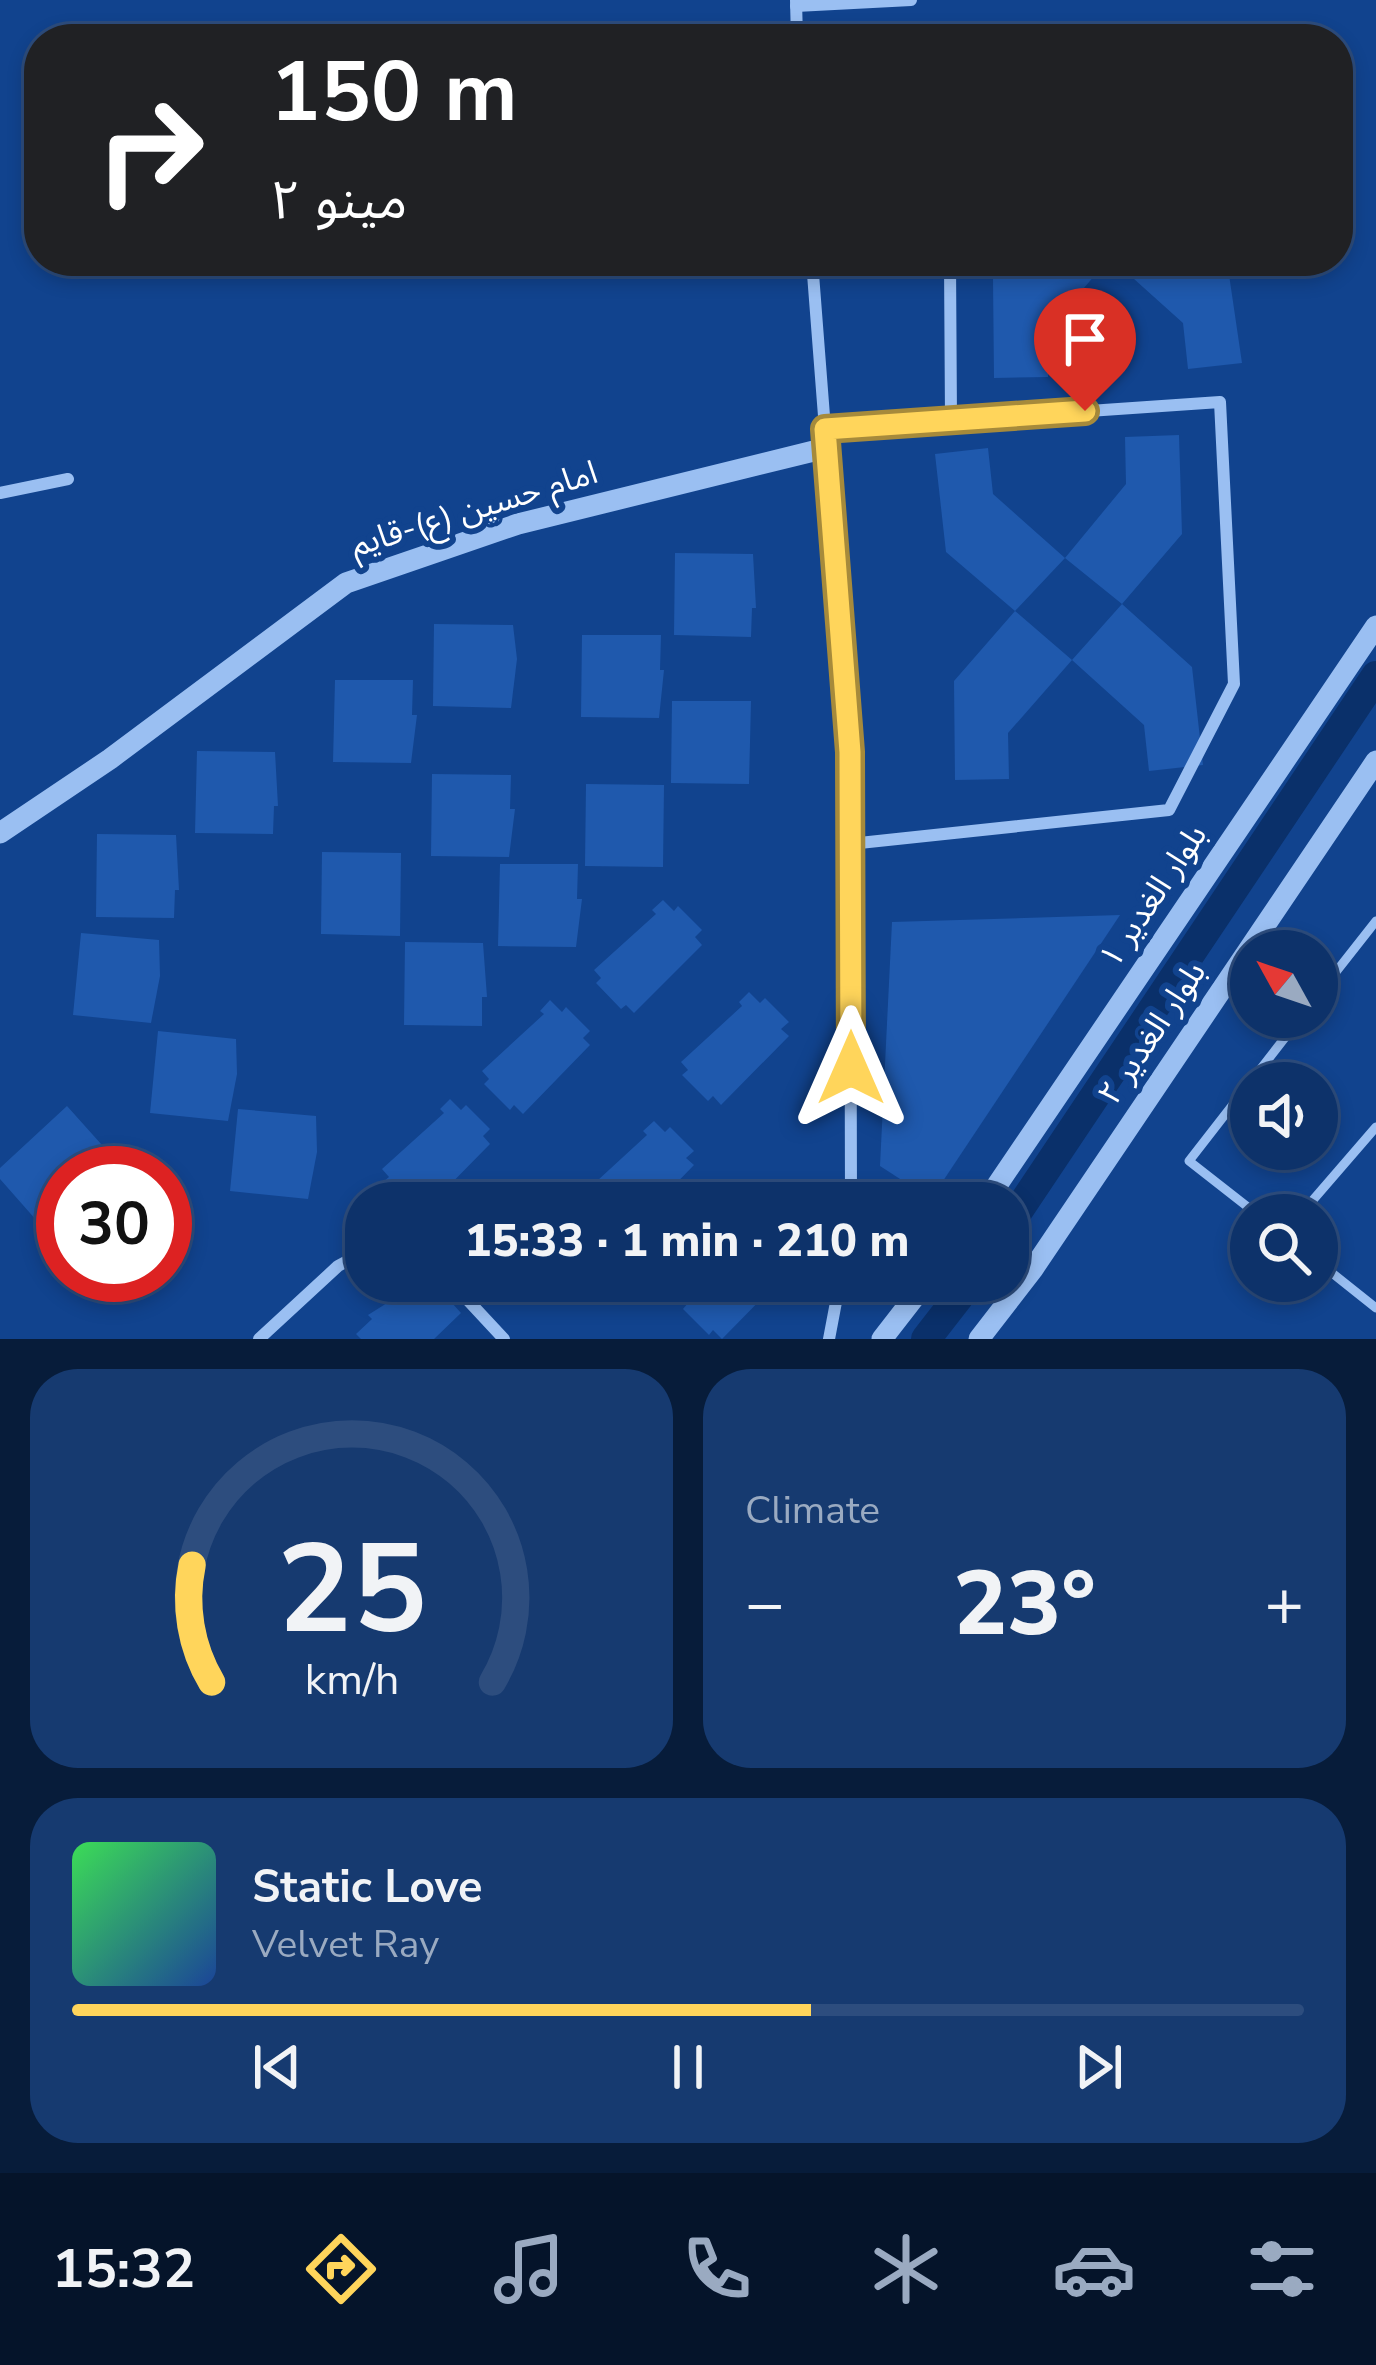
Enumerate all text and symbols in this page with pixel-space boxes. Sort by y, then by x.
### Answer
text: 150 m [270,35,518,150]
icon: right [72,72,228,228]
text: مینو ۲ [270,163,407,237]
pin [1034,288,1136,411]
icon: arrive [1052,306,1118,372]
street label: امام حسین (ع)-قایم [345,450,604,570]
street label: بلوار الغدیر ۱ [1088,815,1218,977]
north arrow [1230,930,1338,1038]
map controls [1230,930,1338,1302]
street label: بلوار الغدیر ۲ [1087,952,1217,1114]
position arrow [788,1005,914,1131]
button: sound [1230,1062,1338,1170]
speed limit sign: 30 [36,1146,192,1302]
button: search [1230,1194,1338,1302]
text: 15:33 · 1 min · 210 m [464,1211,910,1272]
text: Climate [745,1484,880,1537]
text: 25 [277,1505,426,1675]
text: 23° [953,1543,1096,1666]
text: − [745,1559,785,1649]
text: + [1264,1559,1304,1649]
text: km/h [304,1650,399,1708]
text: Static Love [252,1857,482,1918]
text: Velvet Ray [252,1918,439,1971]
icon: previous [244,2034,310,2100]
icon: pause [655,2034,721,2100]
icon: next [1066,2034,1132,2100]
icon: directions [299,2227,383,2311]
icon: music [487,2227,571,2311]
icon: phone [675,2227,759,2311]
icon: climate [864,2227,948,2311]
icon: car [1052,2227,1136,2311]
icon: filters [1240,2227,1324,2311]
text: 15:32 [52,2232,195,2306]

